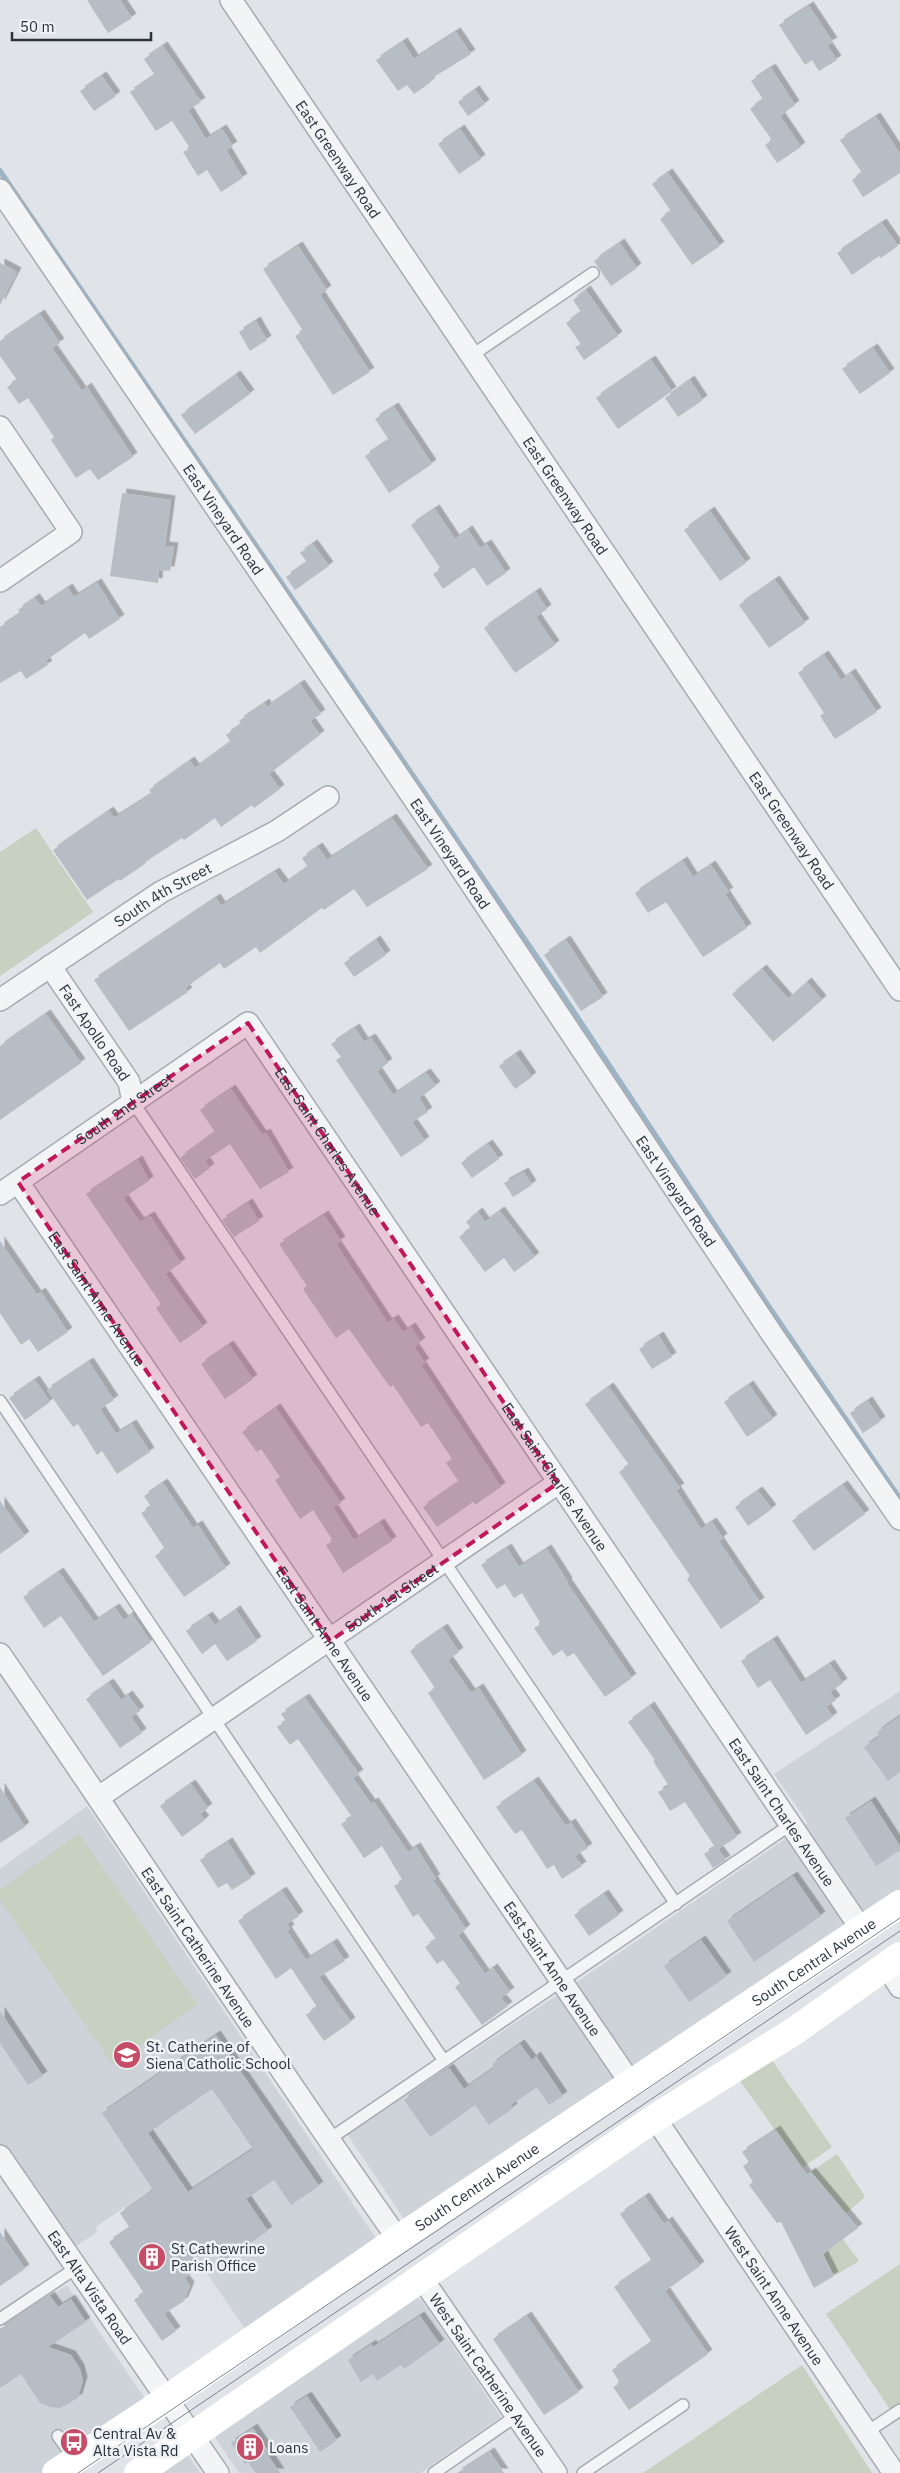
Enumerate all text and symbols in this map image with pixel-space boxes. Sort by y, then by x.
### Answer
scale bar [12,10,151,42]
text: 50 m [20,17,55,36]
street label: East Greenway Road [292,96,385,222]
street label: East Greenway Road [519,433,612,558]
street label: East Vineyard Road [179,460,268,578]
street label: East Greenway Road [745,768,839,893]
street label: East Vineyard Road [407,794,495,913]
street label: South 4th Street [110,858,214,931]
street label: Fast Apollo Road [55,980,135,1084]
street label: East Saint Charles Avenue [271,1063,385,1219]
street label: South 2nd Street [72,1068,177,1148]
street label: East Vineyard Road [632,1132,720,1250]
street label: East Saint Anne Avenue [45,1227,150,1370]
street label: East Saint Charles Avenue [498,1399,612,1555]
street label: South 1st Street [341,1558,442,1636]
street label: East Saint Anne Avenue [272,1562,378,1705]
street label: East Saint Charles Avenue [725,1734,839,1890]
street label: East Saint Catherine Avenue [138,1863,259,2031]
street label: East Saint Anne Avenue [500,1897,605,2040]
street label: South Central Avenue [748,1913,879,2010]
place label: St. Catherine of Siena Catholic School [146,2037,291,2073]
school or university icon: St. Catherine of Siena Catholic School [112,2040,142,2070]
street label: South Central Avenue [411,2138,543,2235]
street label: West Saint Anne Avenue [721,2222,828,2369]
street label: East Alta Vista Road [44,2226,136,2348]
place label: St Cathewrine Parish Office [171,2239,265,2275]
building icon: St Cathewrine Parish Office [137,2242,167,2272]
street label: West Saint Catherine Avenue [426,2290,551,2460]
place label: Central Av & Alta Vista Rd [93,2424,178,2460]
bus stop icon: Central Av & Alta Vista Rd [59,2427,89,2457]
building icon: Loans [235,2432,265,2462]
place label: Loans [269,2438,309,2457]

